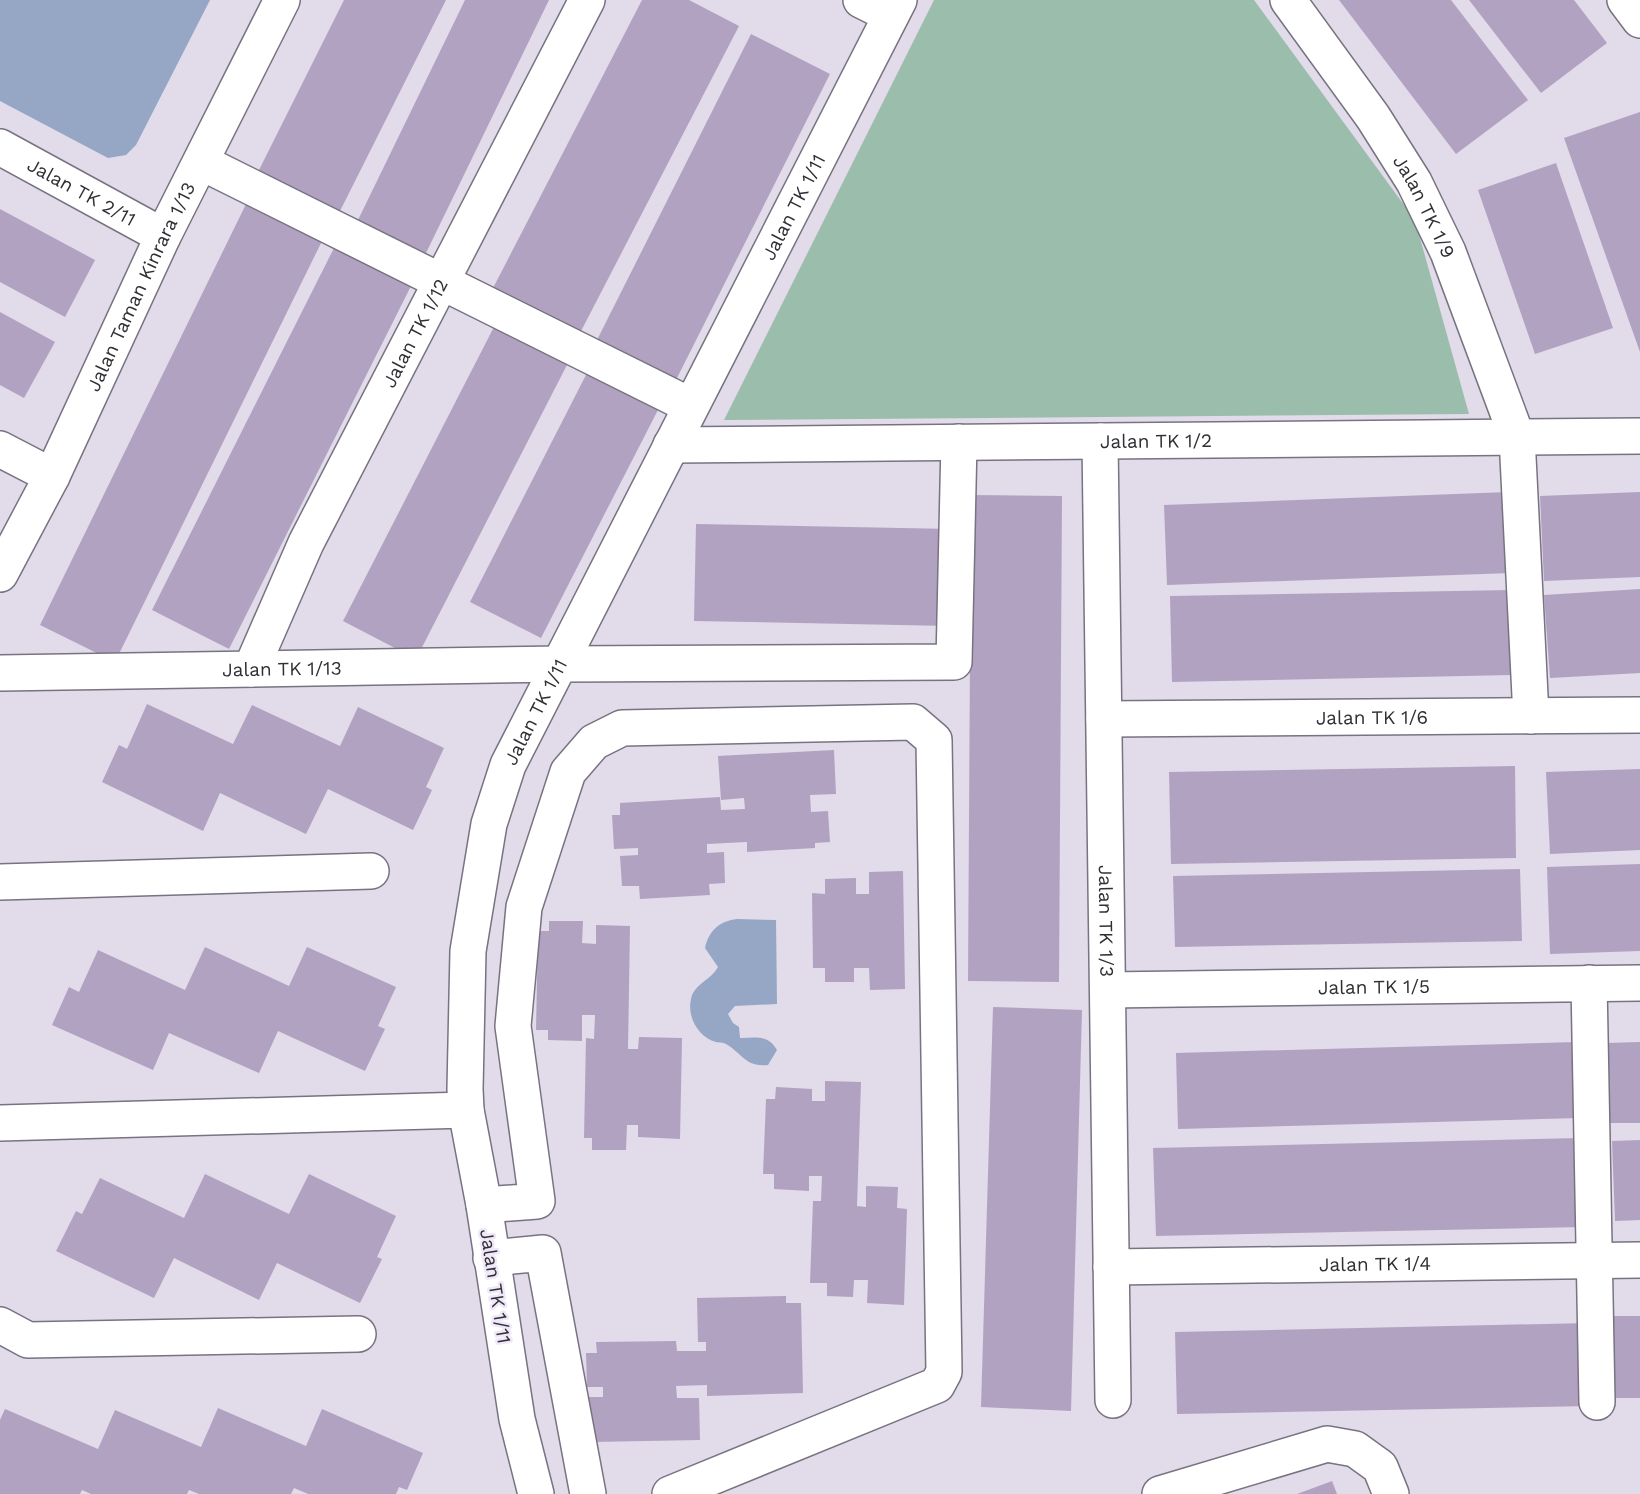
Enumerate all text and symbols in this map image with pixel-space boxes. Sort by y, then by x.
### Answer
street label: Jalan TK 1/11 [757,150,830,264]
street label: Jalan TK 1/9 [1388,151,1460,262]
street label: Jalan TK 2/11 [23,153,140,231]
street label: Jalan Taman Kinrara 1/13 [82,178,200,395]
street label: Jalan TK 1/12 [377,275,453,392]
street label: Jalan TK 1/2 [1100,429,1212,453]
street label: Jalan TK 1/11 [499,655,572,769]
street label: Jalan TK 1/13 [222,657,342,681]
street label: Jalan TK 1/6 [1316,706,1428,729]
street label: Jalan TK 1/3 [1094,865,1118,977]
street label: Jalan TK 1/5 [1318,975,1430,999]
street label: Jalan TK 1/11 [475,1227,516,1345]
street label: Jalan TK 1/4 [1319,1252,1431,1276]

